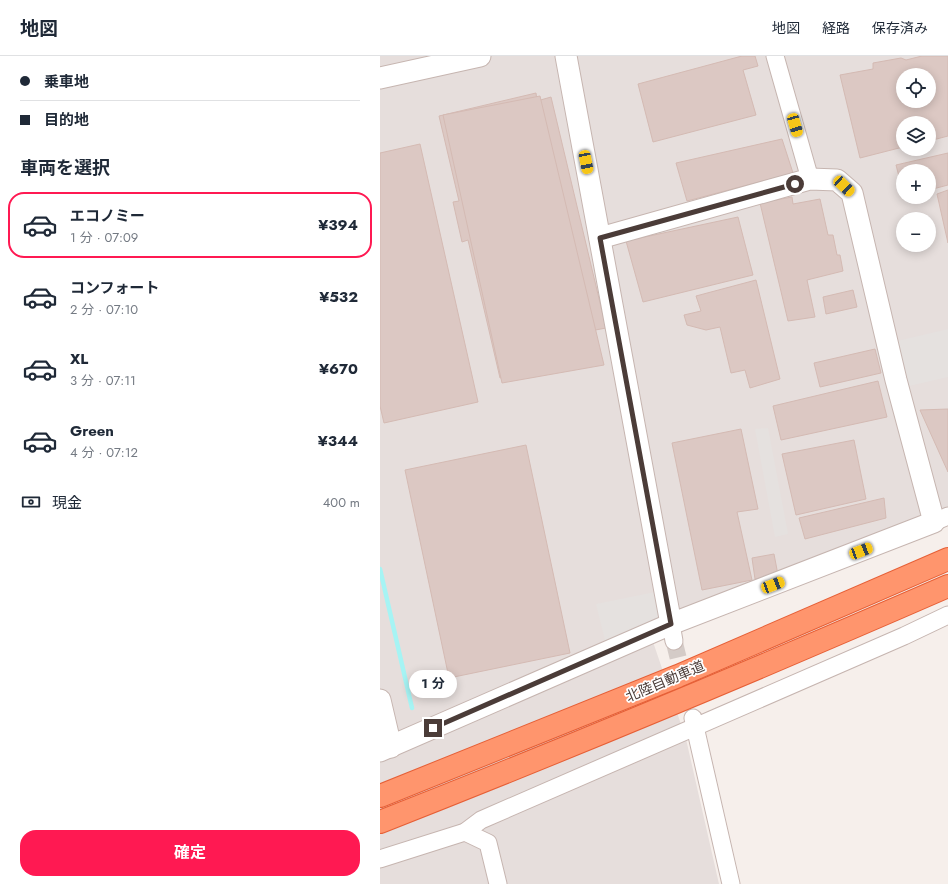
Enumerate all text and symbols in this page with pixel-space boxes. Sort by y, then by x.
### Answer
text: 地図 [20,15,58,42]
text: 地図 [772,18,800,38]
text: 経路 [822,18,850,38]
text: 保存済み [872,18,928,38]
map controls [896,68,936,252]
button: locate [896,68,936,108]
text: 乗車地 [44,71,89,93]
text: 目的地 [44,109,89,131]
car [786,112,804,138]
button: layers [896,116,936,156]
car [578,149,594,175]
text: 車両を選択 [20,155,110,181]
button: + [896,164,936,204]
car [831,173,857,199]
route start [786,175,804,193]
text: エコノミー [70,205,145,227]
icon: car [22,207,58,243]
button: − [896,212,936,252]
text: ¥394 [318,214,358,236]
text: 1 分 · 07:09 [70,228,138,247]
text: コンフォート [70,277,160,299]
icon: car [22,279,58,315]
text: ¥532 [319,286,358,308]
text: 2 分 · 07:10 [70,300,138,319]
text: XL [70,348,88,370]
icon: car [22,351,58,387]
text: ¥670 [319,358,358,380]
text: 3 分 · 07:11 [70,371,136,390]
text: Green [70,420,114,442]
icon: car [22,423,58,459]
text: ¥344 [318,430,358,452]
text: 4 分 · 07:12 [70,443,138,462]
icon: cash [20,491,42,513]
text: 現金 [52,492,82,514]
text: 400 m [323,493,360,512]
car [848,541,874,561]
car [760,575,786,595]
street label: 北陸自動車道 [622,655,708,707]
callout: 1 分 [409,670,457,698]
text: 1 分 [421,674,445,693]
route end [424,719,442,737]
button: 確定 [20,830,360,876]

